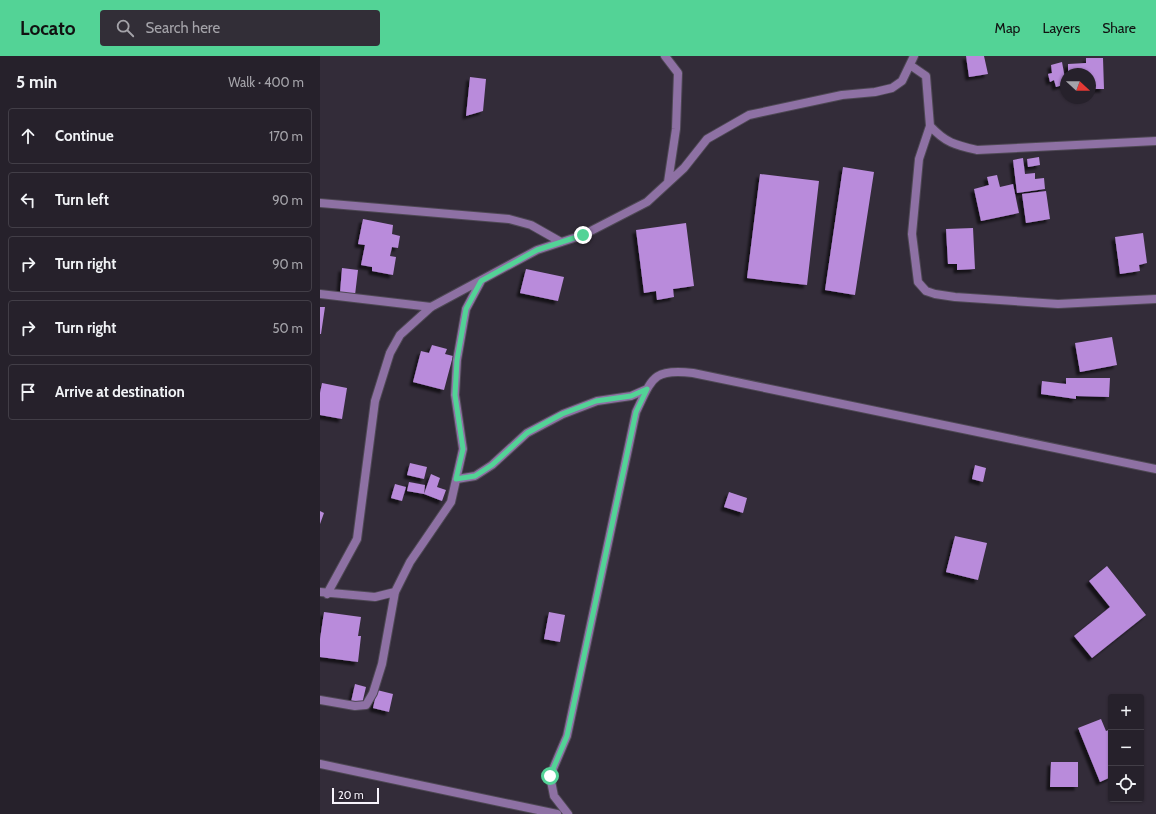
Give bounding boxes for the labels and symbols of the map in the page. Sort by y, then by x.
north arrow [1060,68,1096,104]
route end [574,226,592,244]
route start [541,767,559,785]
scale bar [332,786,379,805]

